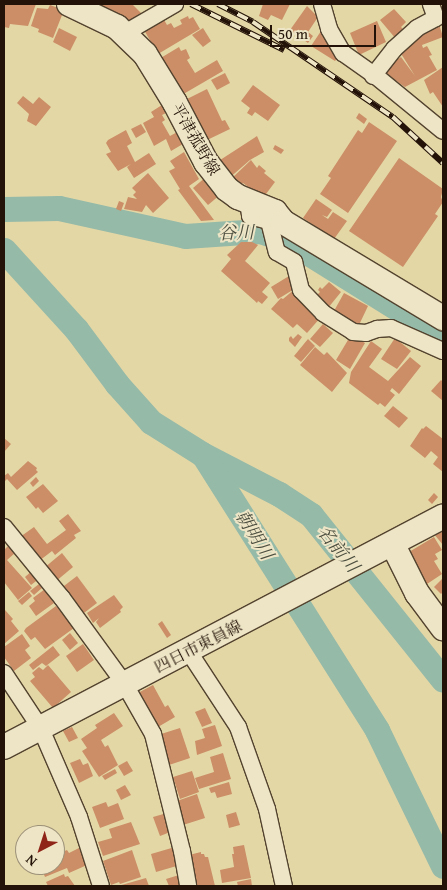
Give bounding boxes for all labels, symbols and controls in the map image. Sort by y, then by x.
scale bar [272,15,378,47]
text: 50 m [278,23,308,44]
street label: 平津菰野線 [168,100,224,178]
water label: 谷川 [218,222,254,244]
water label: 朝明川 [231,506,277,564]
water label: 名前川 [313,521,363,577]
street label: 四日市東員線 [151,616,245,676]
north arrow [15,825,65,875]
text: N [21,850,41,871]

